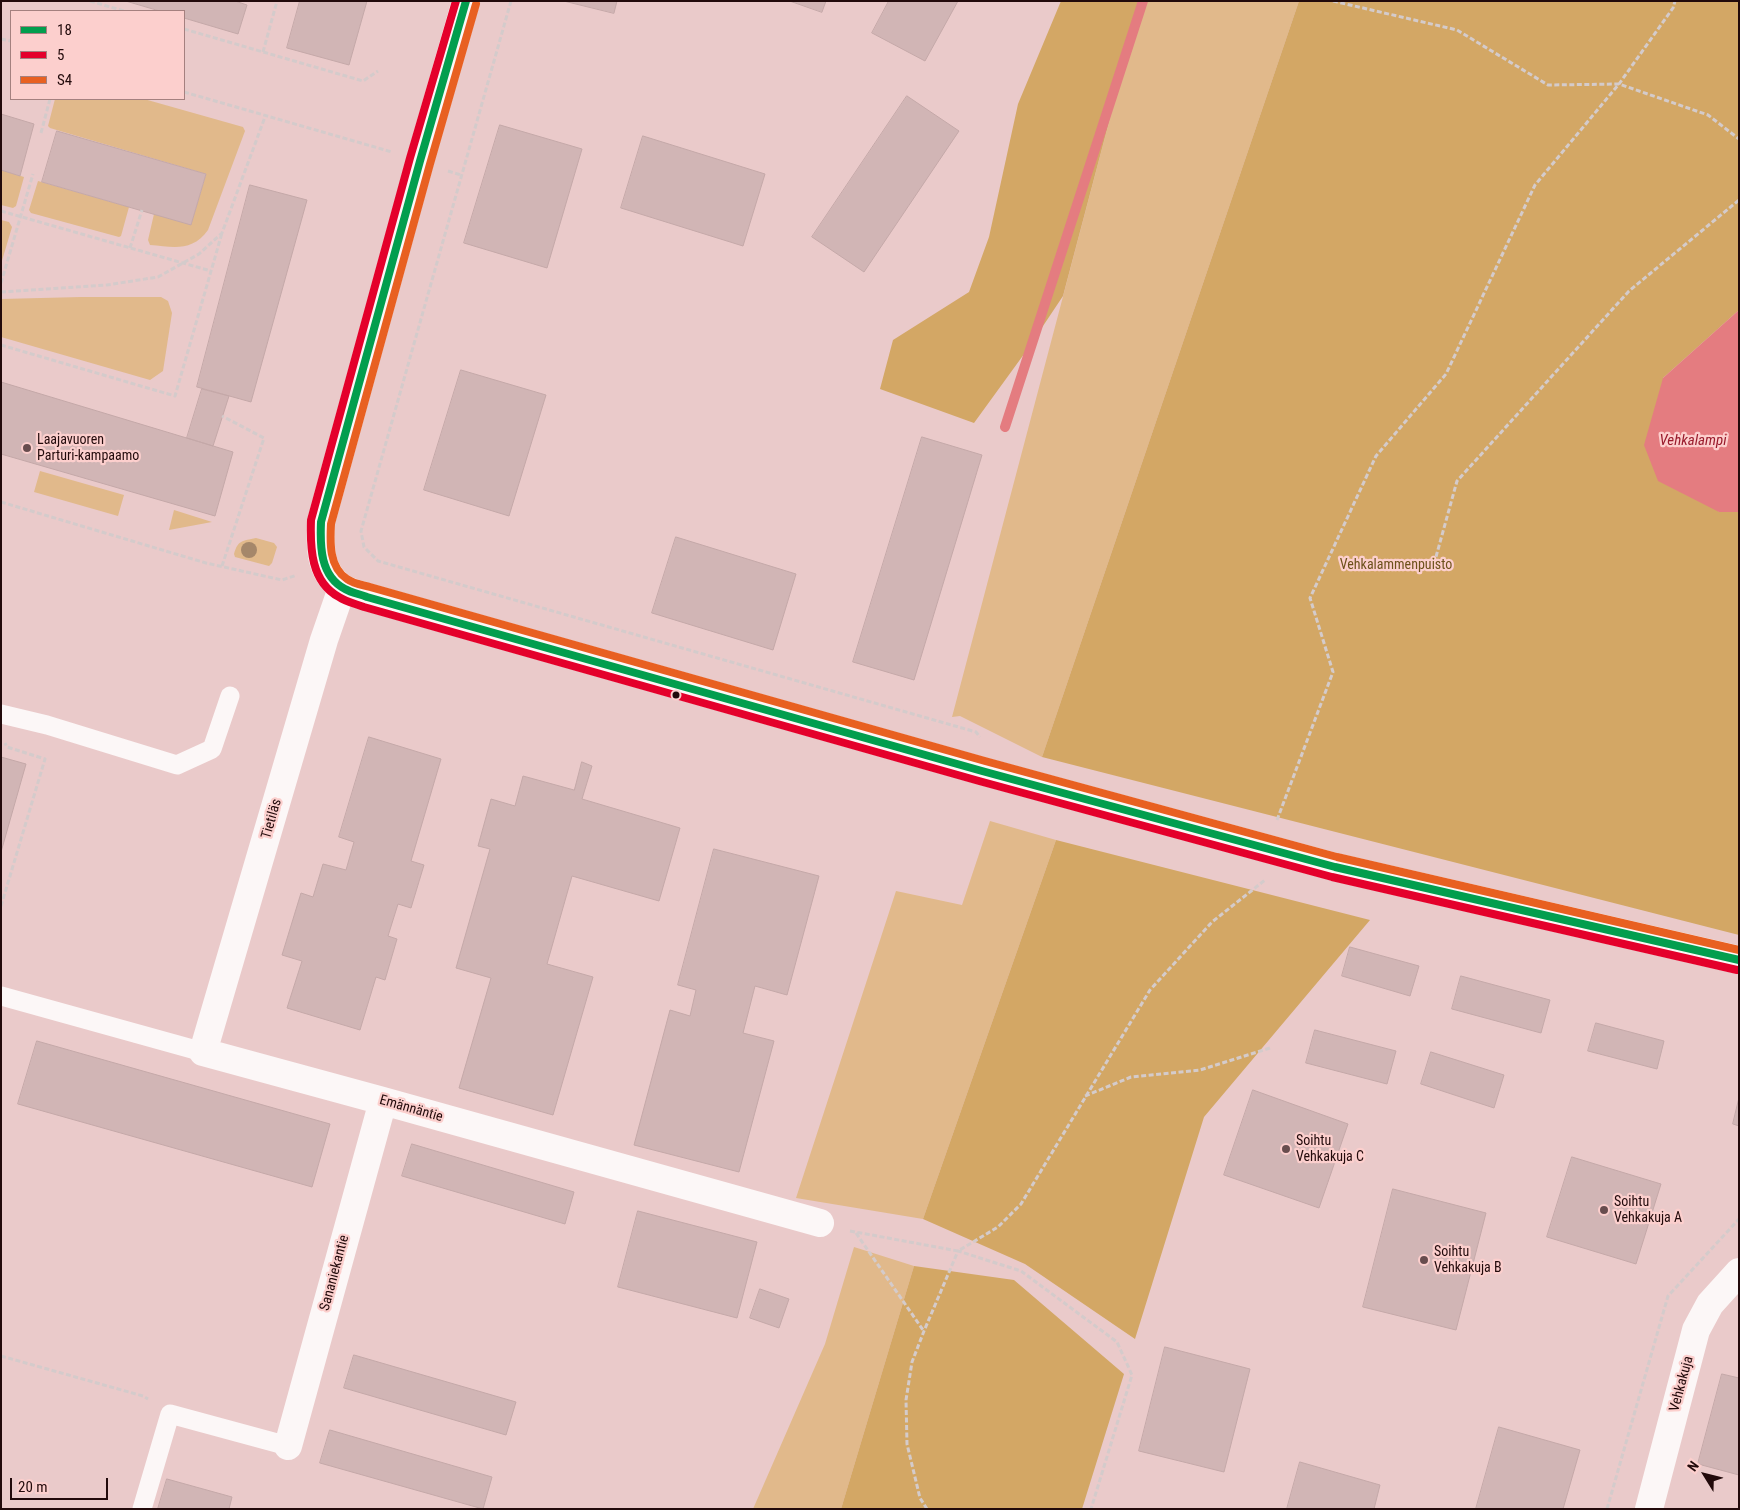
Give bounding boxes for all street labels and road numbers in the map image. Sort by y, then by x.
street label: Tietiläs [258,797,286,841]
street label: Emännäntie [377,1092,445,1126]
street label: Sananiekantie [317,1233,353,1313]
street label: Vehkakuja [1667,1354,1697,1414]

